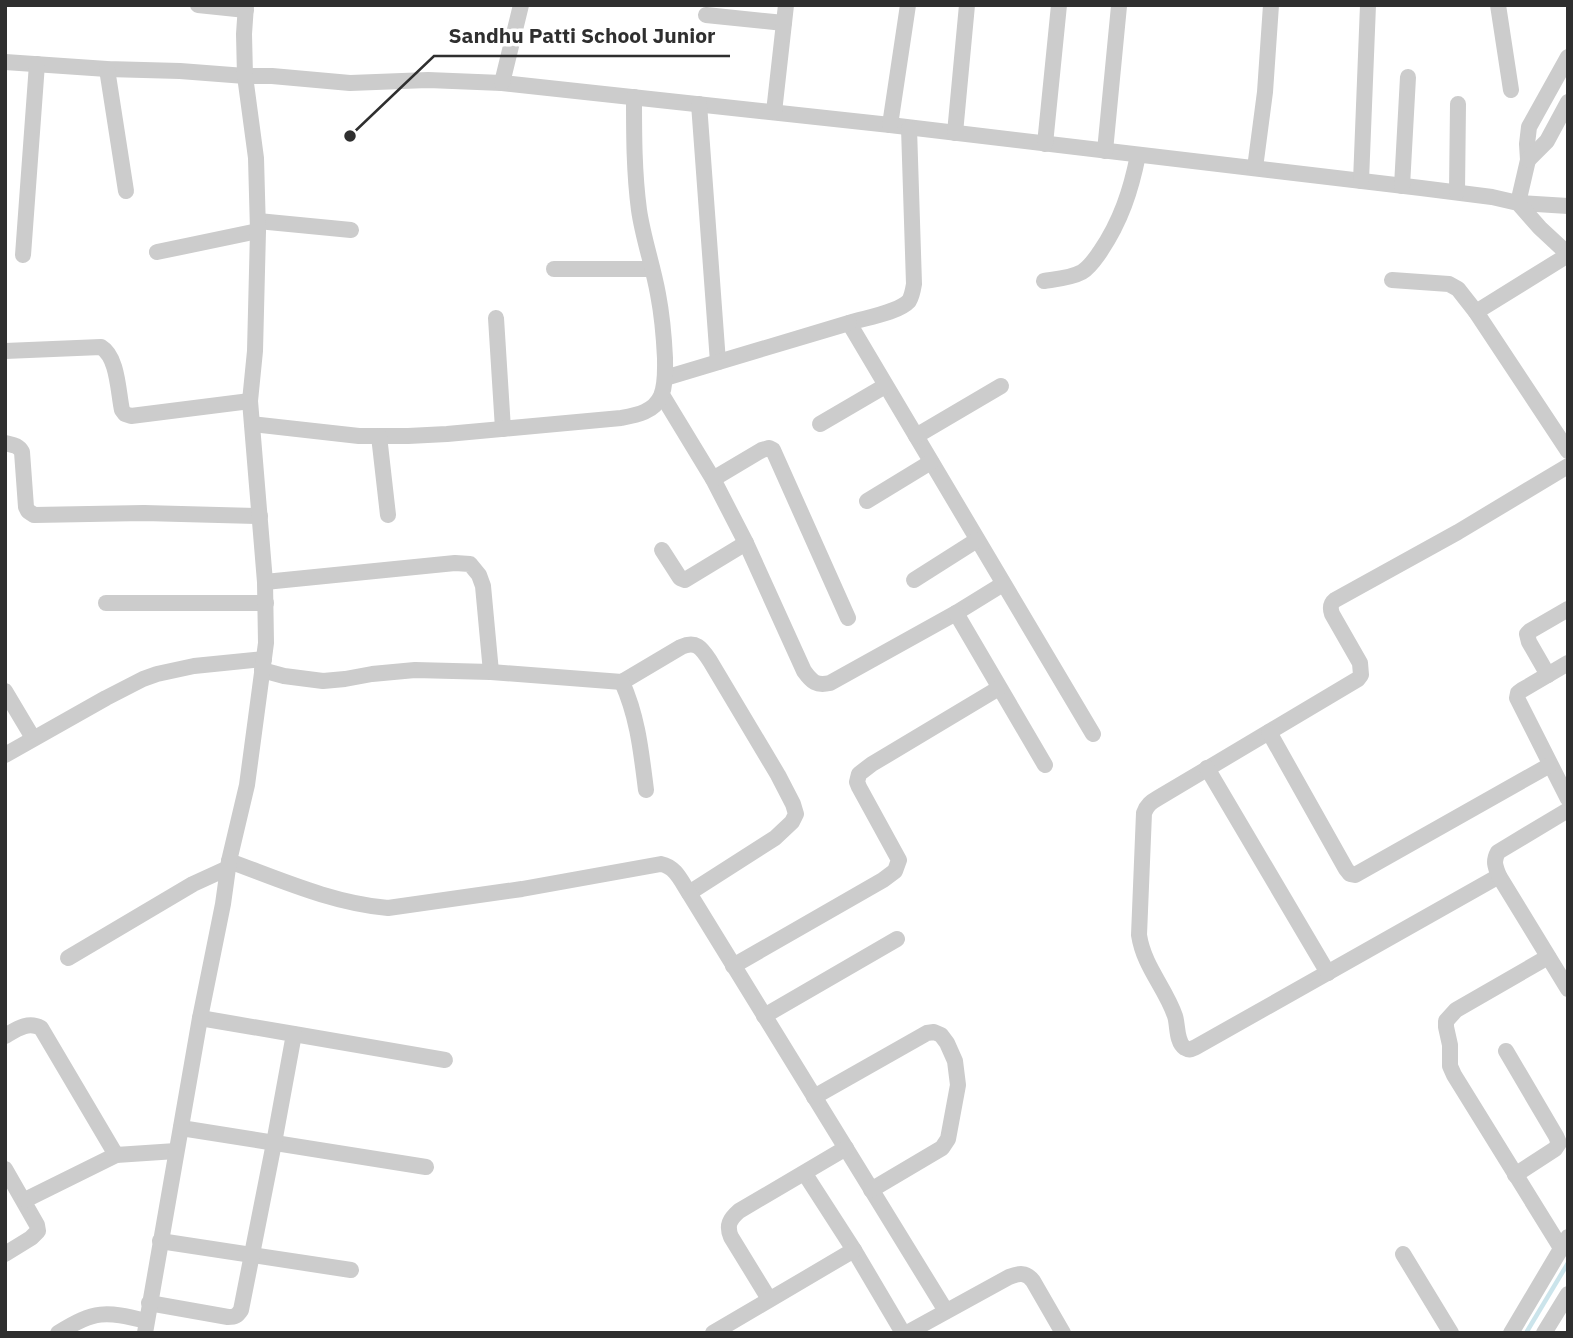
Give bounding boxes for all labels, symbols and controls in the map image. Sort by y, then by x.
callout: Sandhu Patti School Junior [434,14,730,56]
text: Sandhu Patti School Junior [448,21,716,49]

